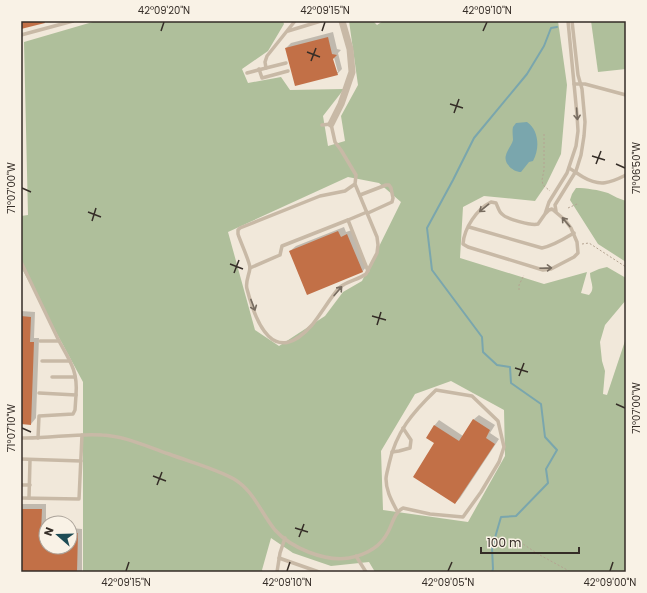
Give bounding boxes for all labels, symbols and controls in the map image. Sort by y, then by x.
text: 42°09'20"N [138,3,190,18]
text: 42°09'15"N [300,3,350,18]
text: 42°09'10"N [462,3,512,18]
one-way arrow [573,107,581,120]
text: 71°06'50"W [629,142,644,194]
text: 71°07'00"W [4,162,19,214]
one-way arrow [478,203,489,212]
one-way arrow [562,216,570,227]
one-way arrow [539,264,552,272]
one-way arrow [333,286,342,296]
one-way arrow [249,298,257,310]
text: 71°07'00"W [629,382,644,434]
text: 71°07'10"W [4,404,19,452]
north arrow [38,515,78,555]
text: N [40,525,58,538]
scale bar [481,529,579,555]
text: 100 m [487,534,521,551]
text: 42°09'15"N [101,575,151,590]
text: 42°09'10"N [262,575,312,590]
text: 42°09'05"N [422,575,474,590]
text: 42°09'00"N [584,575,636,590]

